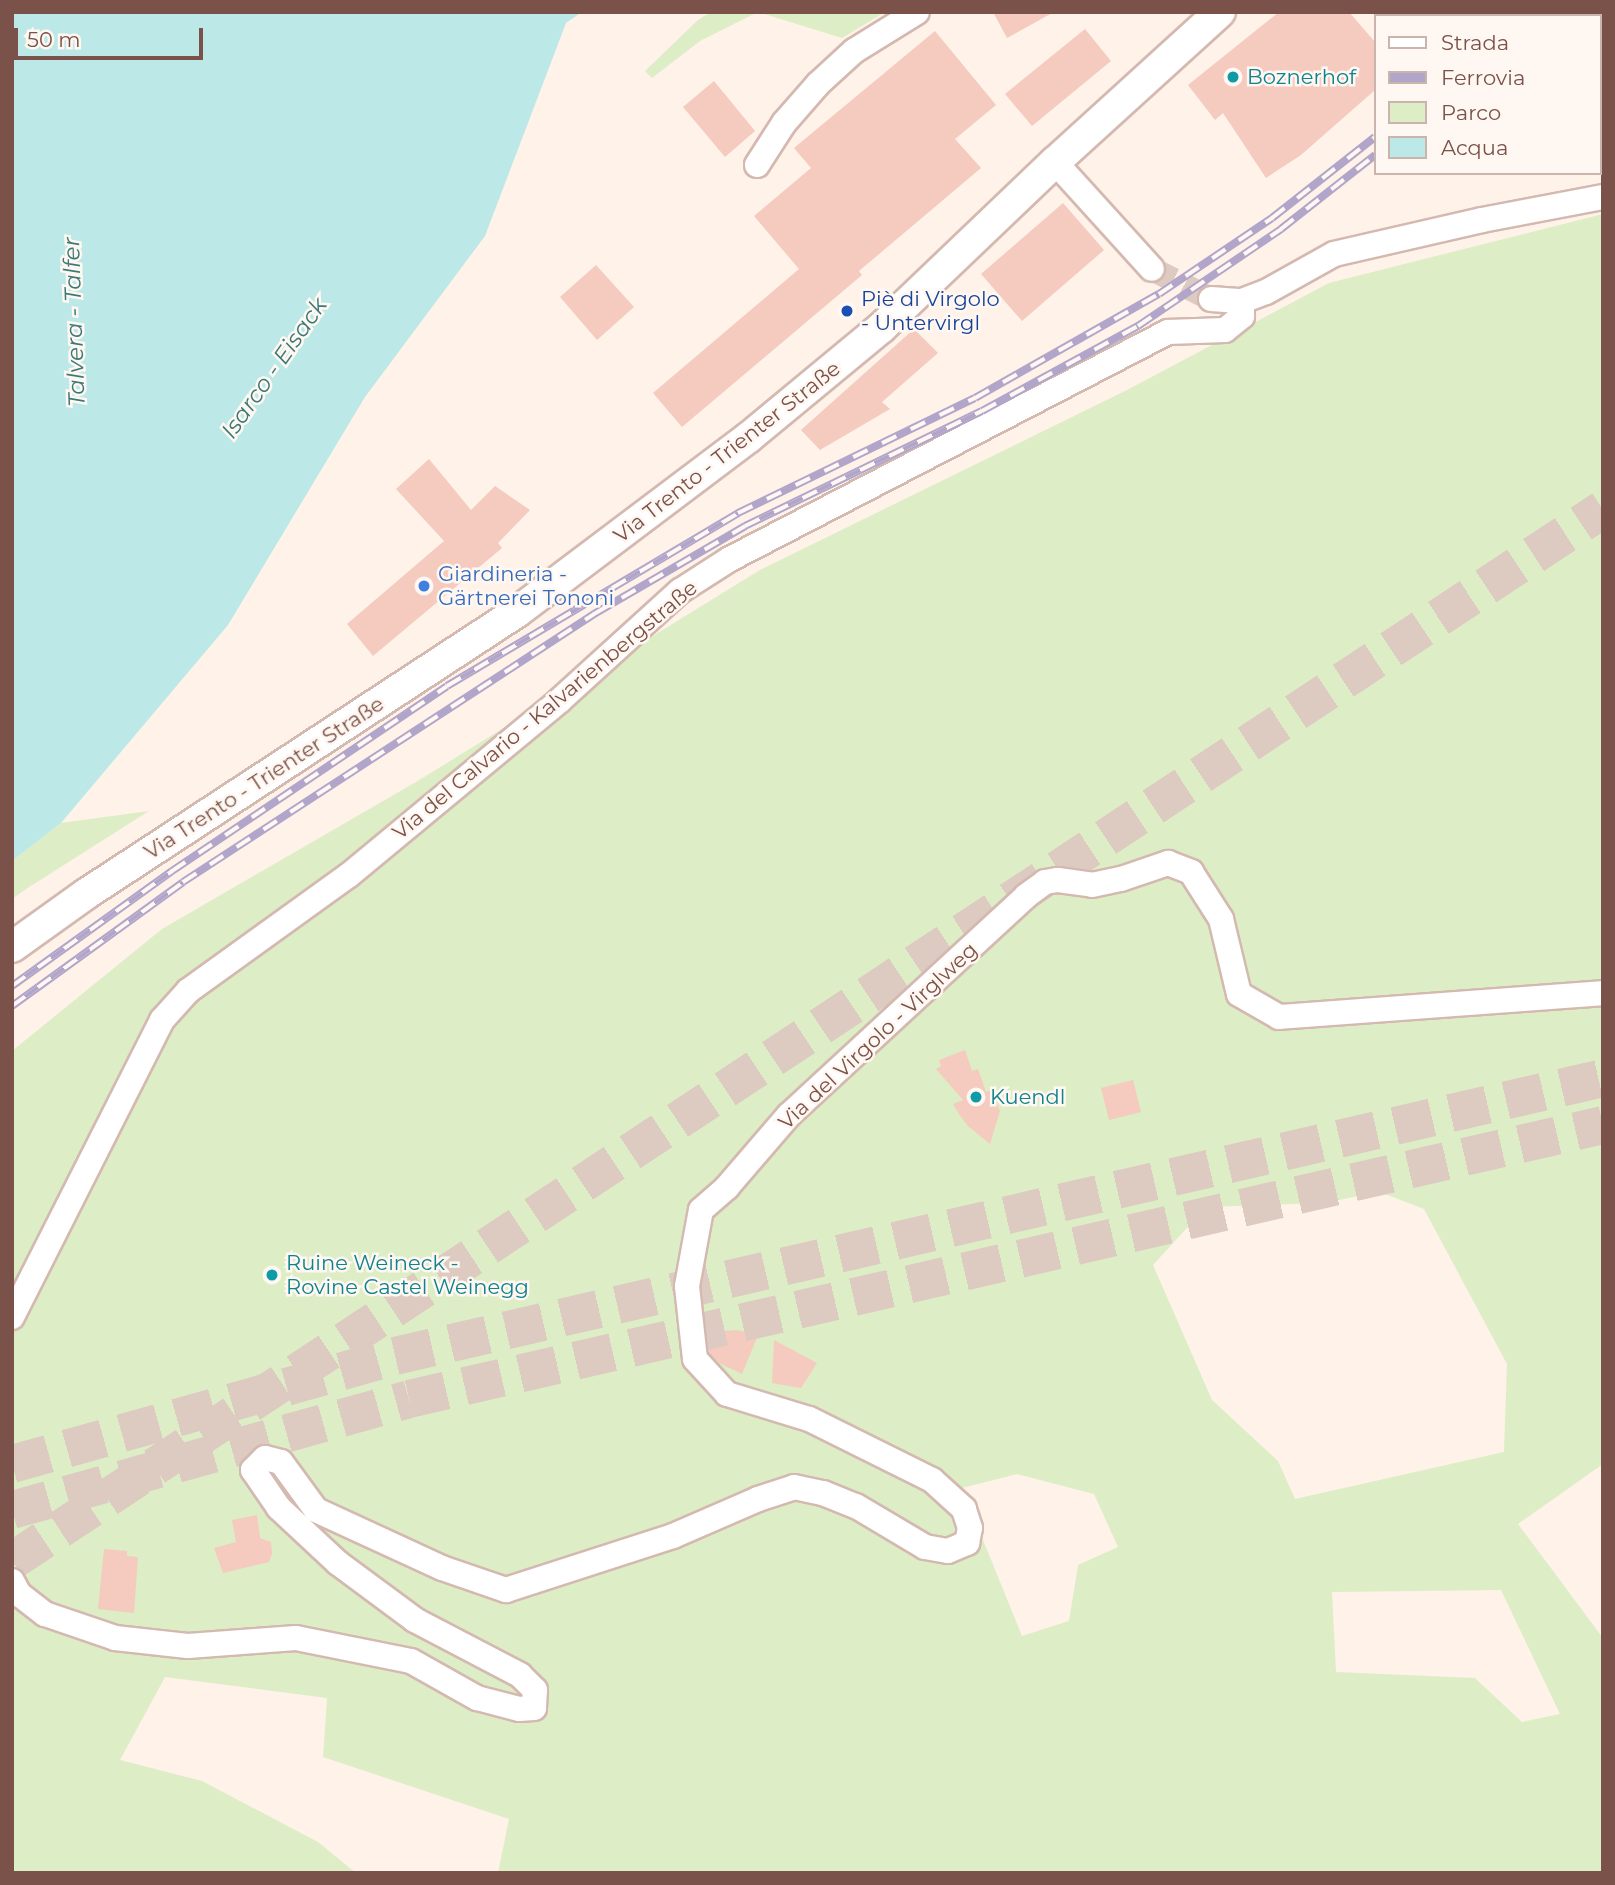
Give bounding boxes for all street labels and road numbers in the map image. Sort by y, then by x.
street label: Via Trento - Trienter Straße [609,356,845,548]
street label: Via del Calvario - Kalvarienbergstraße [388,575,702,845]
street label: Via Trento - Trienter Straße [140,691,388,865]
street label: Via del Virgolo - Virglweg [773,937,983,1135]

